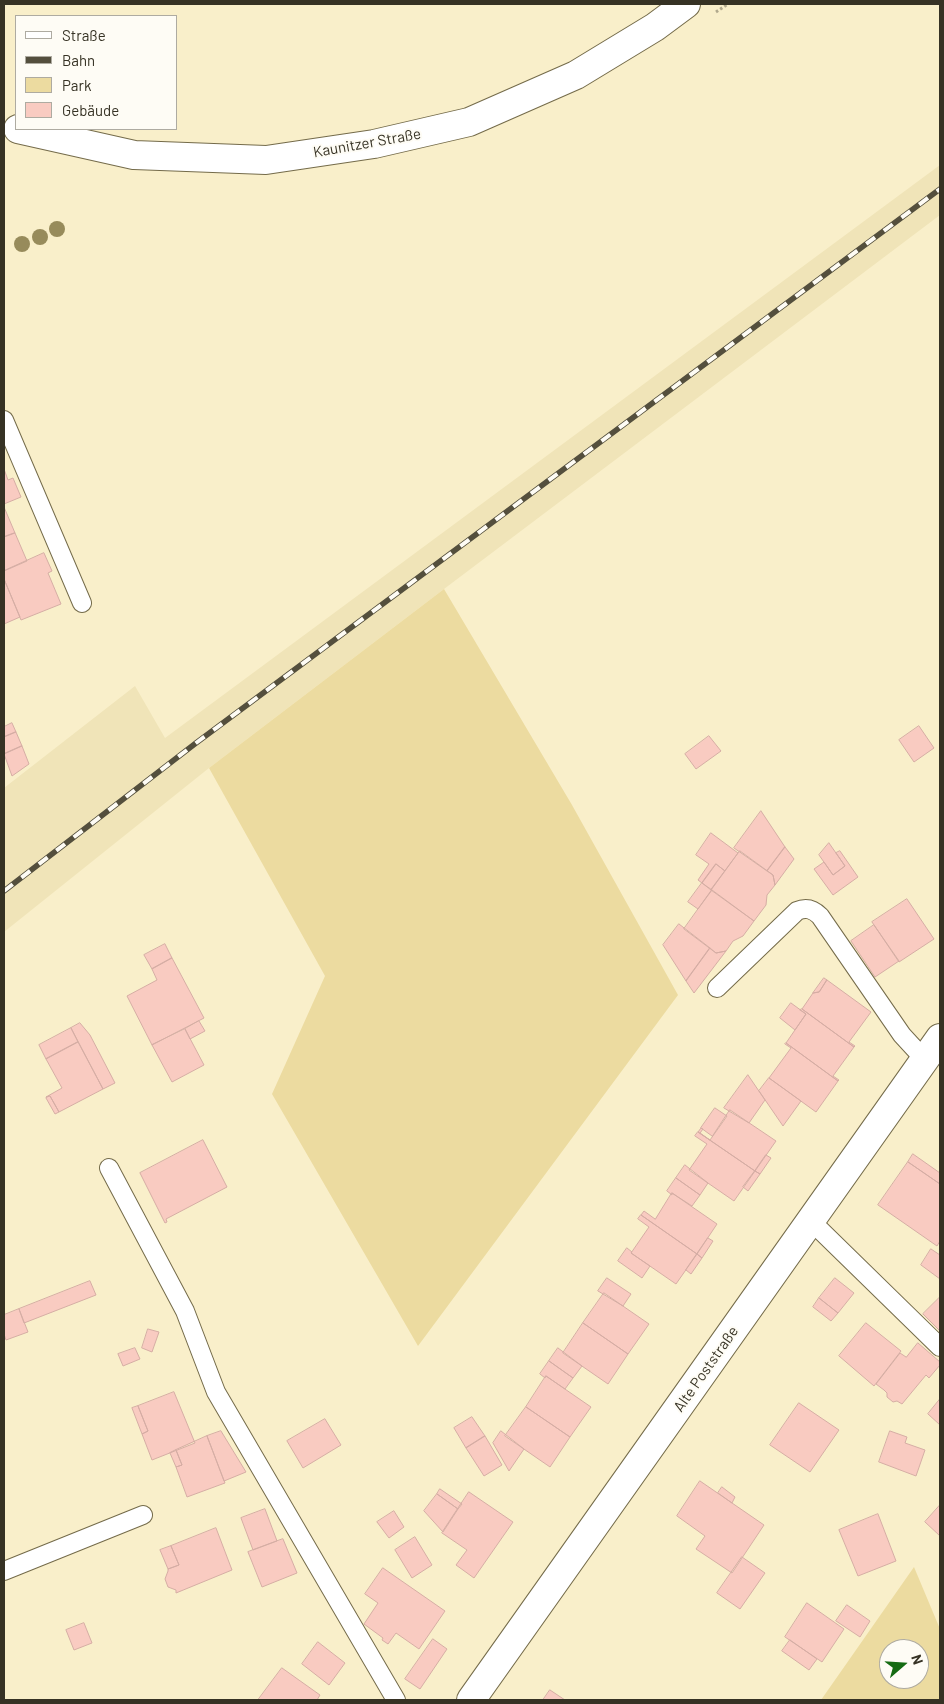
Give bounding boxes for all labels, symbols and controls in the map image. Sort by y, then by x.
legend [15,15,178,130]
text: Straße [62,26,106,44]
text: Bahn [62,51,95,69]
text: Park [62,76,91,94]
text: Gebäude [62,101,119,119]
street label: Kaunitzer Straße [312,125,422,161]
street label: Alte Poststraße [670,1323,742,1415]
north arrow [879,1639,929,1689]
text: N [908,1652,927,1666]

